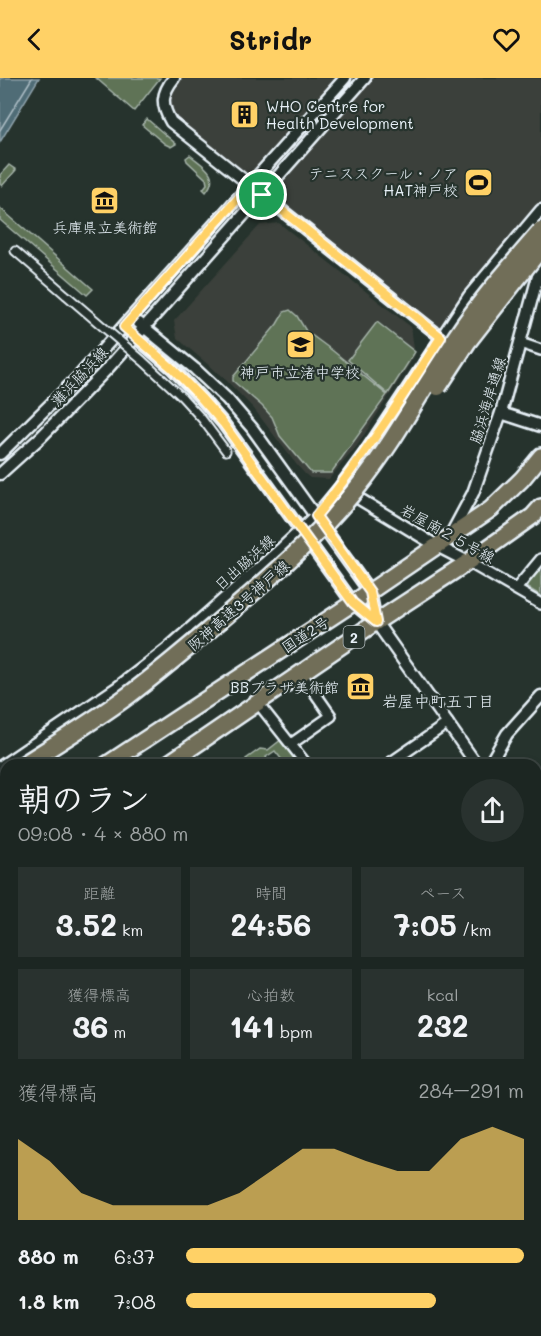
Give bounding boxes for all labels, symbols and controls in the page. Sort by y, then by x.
text: Stridr [229,22,312,57]
icon: back [18,23,51,56]
icon: heart [490,23,523,56]
place label: WHO Centre for Health Development [266,96,414,133]
building icon: WHO Centre for Health Development [229,99,261,131]
place label: テニススクール・ノア HAT神戸校 [309,163,458,200]
sports icon: テニススクール・ノア HAT神戸校 [463,166,495,198]
pin [236,169,287,220]
icon: arrive [245,178,278,211]
museum icon: 兵庫県立美術館 [89,184,121,216]
place label: 兵庫県立美術館 [52,217,158,237]
school or university icon: 神戸市立渚中学校 [284,329,316,361]
street label: 灘浜脇浜線 [46,342,112,410]
street label: 脇浜海岸通線 [464,354,510,446]
place label: 神戸市立渚中学校 [240,362,360,382]
street label: 岩屋南２５号線 [397,499,499,567]
street label: 日出脇浜線 [209,529,279,595]
street label: 阪神高速3号神戸線 [183,555,293,655]
street label: 国道2号 [277,611,333,657]
road number: 2 [344,626,364,648]
museum icon: BBプラザ美術館 [344,671,376,703]
place label: BBプラザ美術館 [230,677,339,697]
district label: 岩屋中町五丁目 [382,690,494,711]
text: 朝のラン [18,776,150,819]
button: share [461,779,524,842]
text: 09:08 · 4 × 880 m [18,820,189,846]
text: 距離 [83,882,115,903]
text: 時間 [255,882,287,903]
text: ペース [419,882,466,903]
text: 3.52 [55,904,117,944]
text: 24:56 [231,904,311,944]
text: 7:05 [394,904,457,944]
text: km [117,919,143,940]
text: /km [457,919,492,940]
text: 獲得標高 [67,984,131,1005]
text: 心拍数 [247,984,295,1005]
text: kcal [427,984,459,1005]
text: 232 [417,1005,468,1045]
text: 36 [72,1006,108,1046]
text: 141 [229,1006,275,1046]
text: m [108,1021,126,1042]
text: bpm [275,1021,313,1042]
text: 284–291 m [418,1077,524,1103]
text: 獲得標高 [18,1079,98,1105]
text: 880 m [18,1243,79,1269]
text: 6:37 [114,1243,155,1269]
text: 1.8 km [18,1288,79,1314]
text: 7:08 [114,1288,156,1314]

